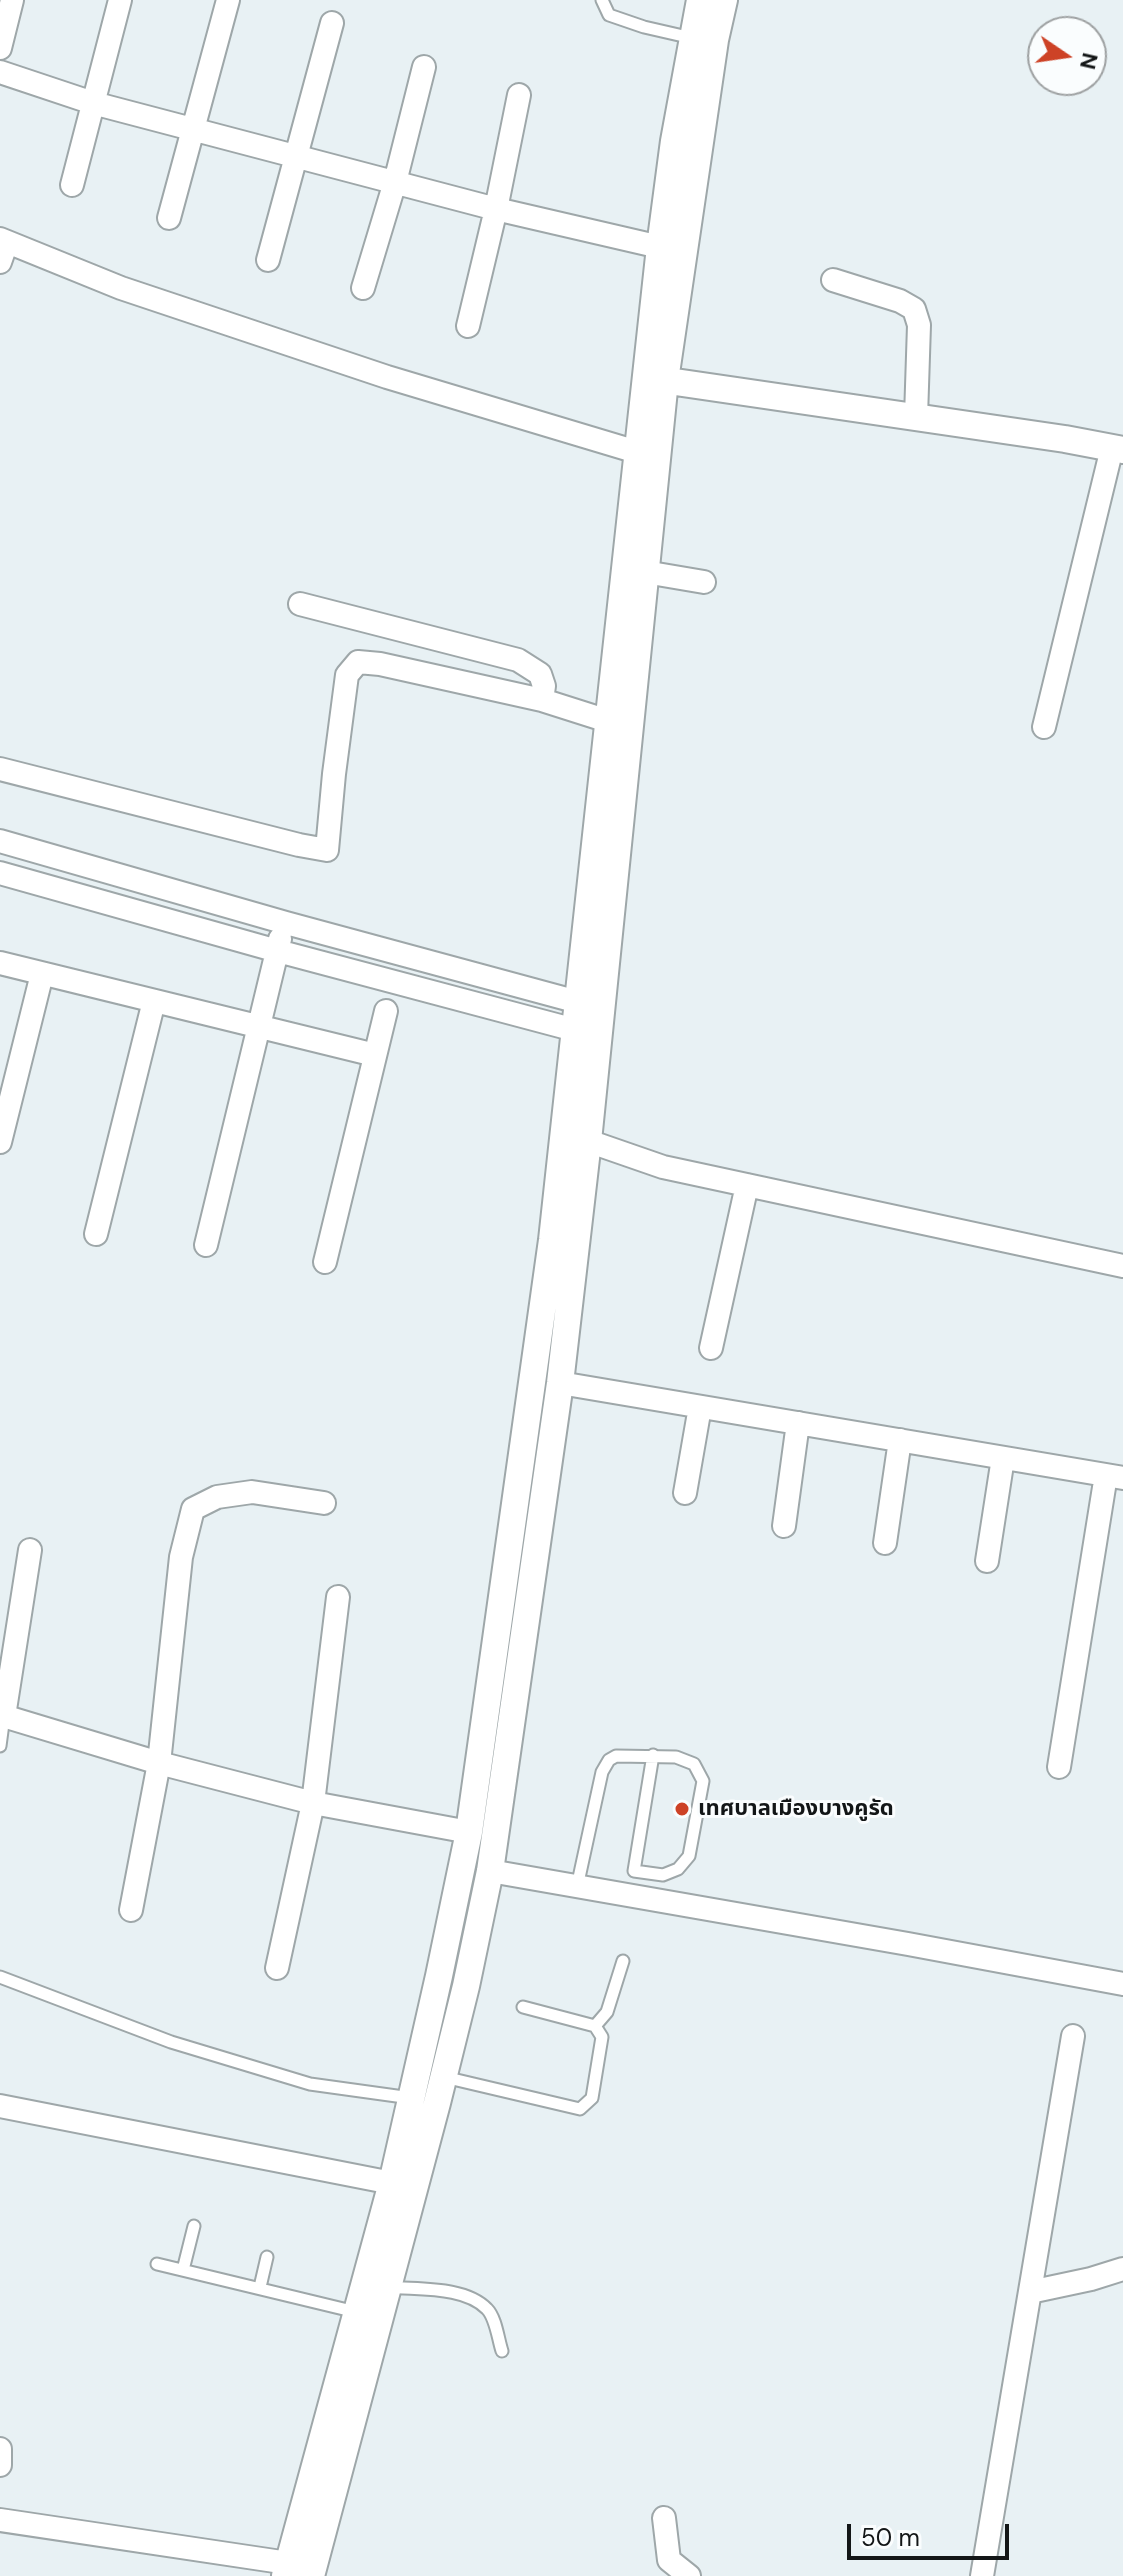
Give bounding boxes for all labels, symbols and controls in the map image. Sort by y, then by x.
north arrow [1027,16,1107,96]
text: N [1073,50,1105,72]
place label: เทศบาลเมืองบางคูรัด [698,1796,894,1822]
marker: เทศบาลเมืองบางคูรัด [673,1800,691,1818]
scale bar [851,2508,1013,2558]
text: 50 m [861,2522,920,2553]

